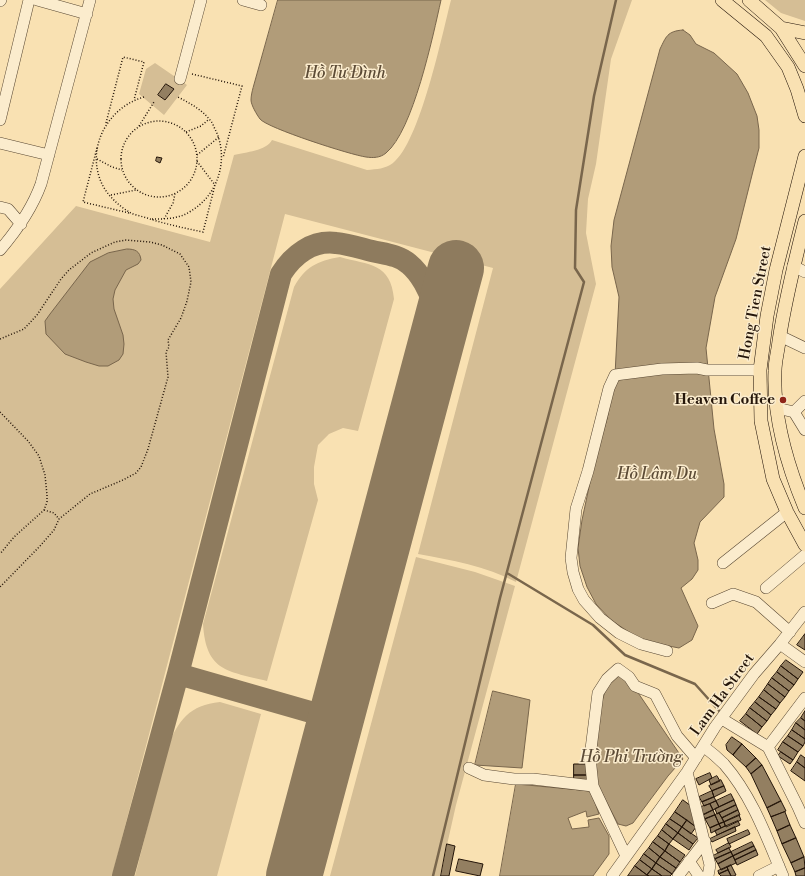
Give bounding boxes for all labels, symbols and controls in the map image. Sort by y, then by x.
water label: Hồ Tư Đình [304,64,386,84]
street label: Hong Tien Street [736,244,776,362]
place label: Heaven Coffee [674,391,775,409]
marker: Heaven Coffee [778,395,788,405]
water label: Hồ Lâm Du [617,465,697,485]
street label: Lam Ha Street [687,650,759,740]
water label: Hồ Phi Trường [580,748,682,768]

